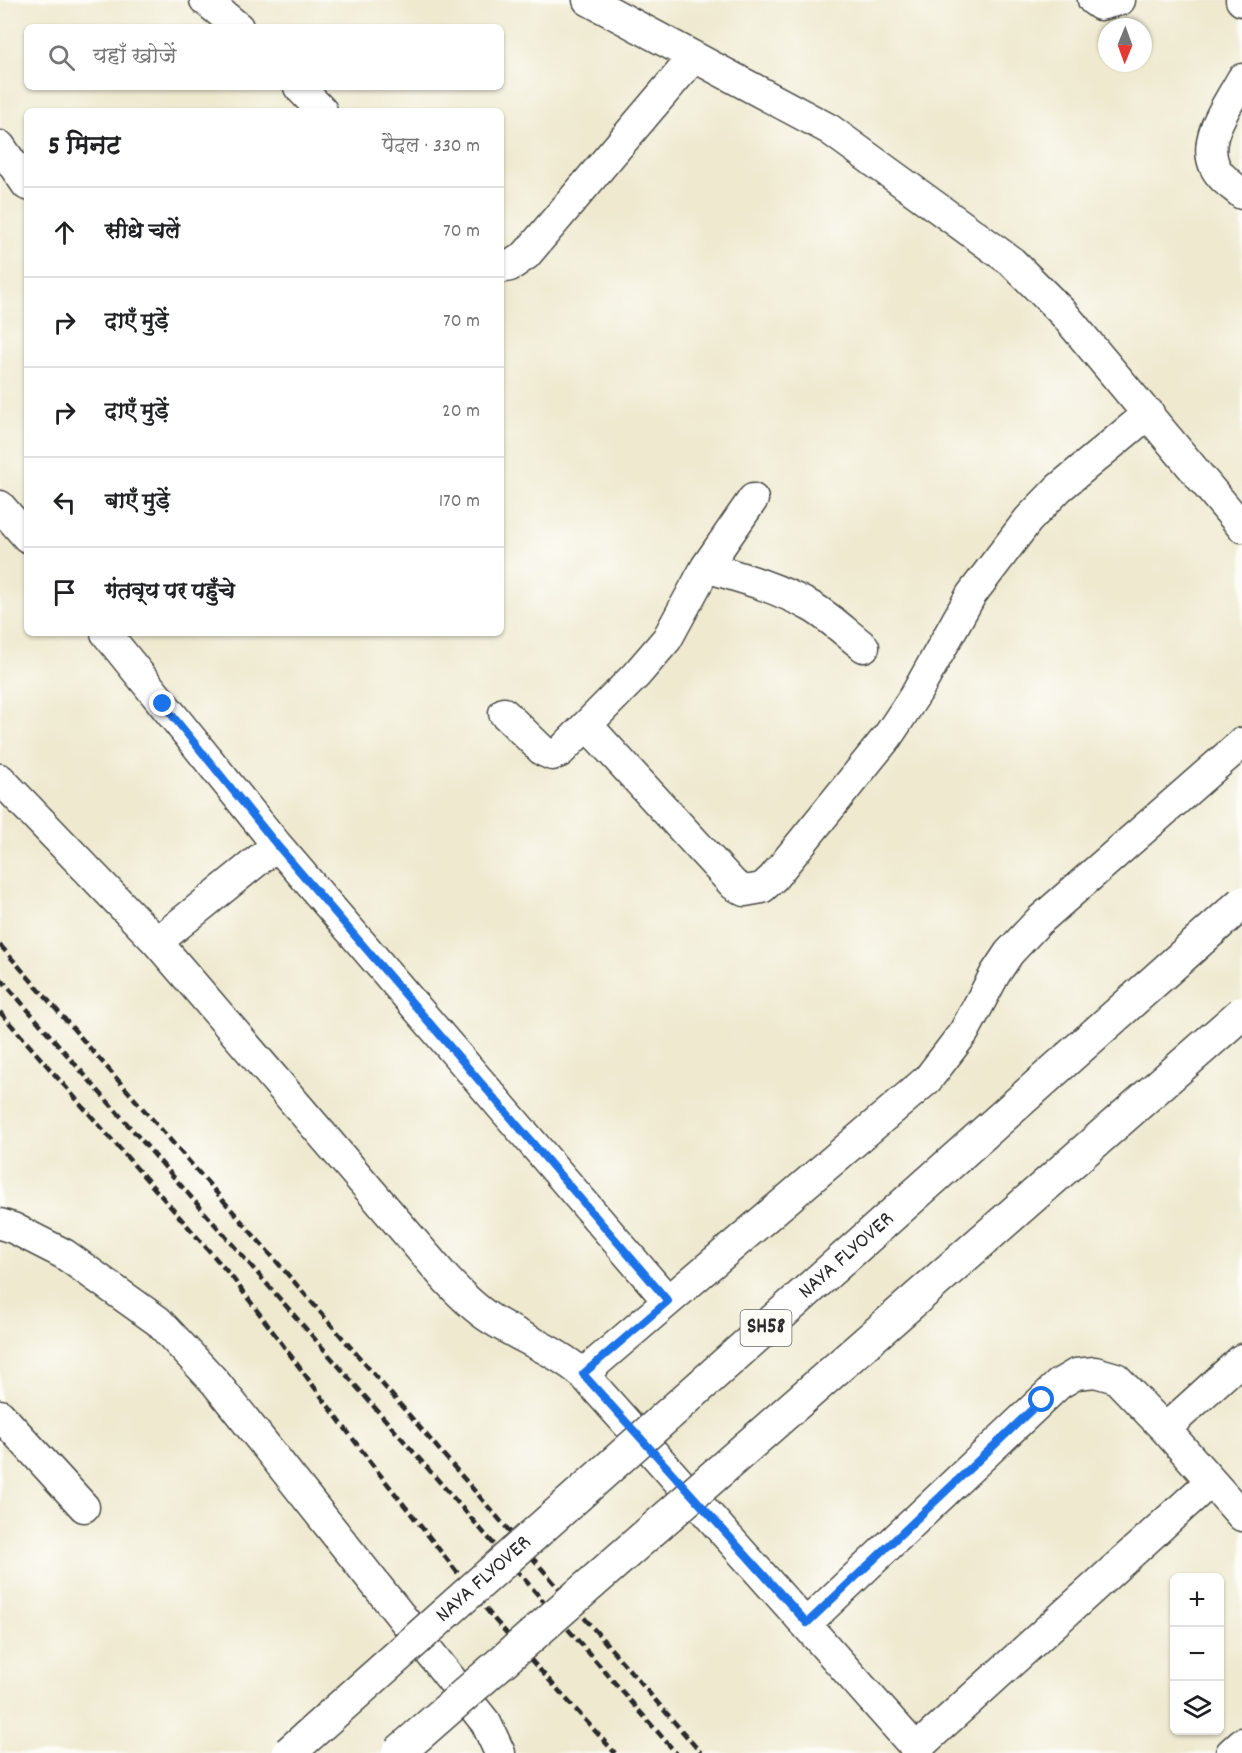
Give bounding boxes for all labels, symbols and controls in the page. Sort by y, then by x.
north arrow [1098,18,1152,72]
search box [24,24,504,90]
icon: search [45,41,78,74]
text: यहाँ खोजें [93,42,176,73]
text: 5 मिनट [48,129,121,166]
text: पैदल · 330 m [382,133,480,161]
icon: ahead [48,216,81,249]
text: सीधे चलें [105,217,180,248]
text: 70 m [443,218,480,246]
icon: right [48,306,81,339]
text: दाएँ मुड़ें [105,307,169,338]
text: 70 m [443,308,480,336]
icon: right [48,396,81,429]
text: दाएँ मुड़ें [105,397,169,428]
text: 20 m [442,398,480,426]
icon: left [48,486,81,519]
text: बाएँ मुड़ें [105,487,170,518]
text: 170 m [439,488,480,516]
icon: arrive [48,576,81,609]
text: गंतव्य पर पहुँचे [105,577,235,608]
route end [149,690,175,716]
street label: NAYA FLYOVER [792,1205,901,1307]
road number: SH58 [740,1310,792,1346]
route start [1028,1386,1054,1412]
street label: NAYA FLYOVER [429,1528,538,1630]
map controls [1170,1573,1224,1735]
button: + [1170,1573,1224,1627]
button: − [1170,1627,1224,1681]
button: layers [1170,1681,1224,1735]

